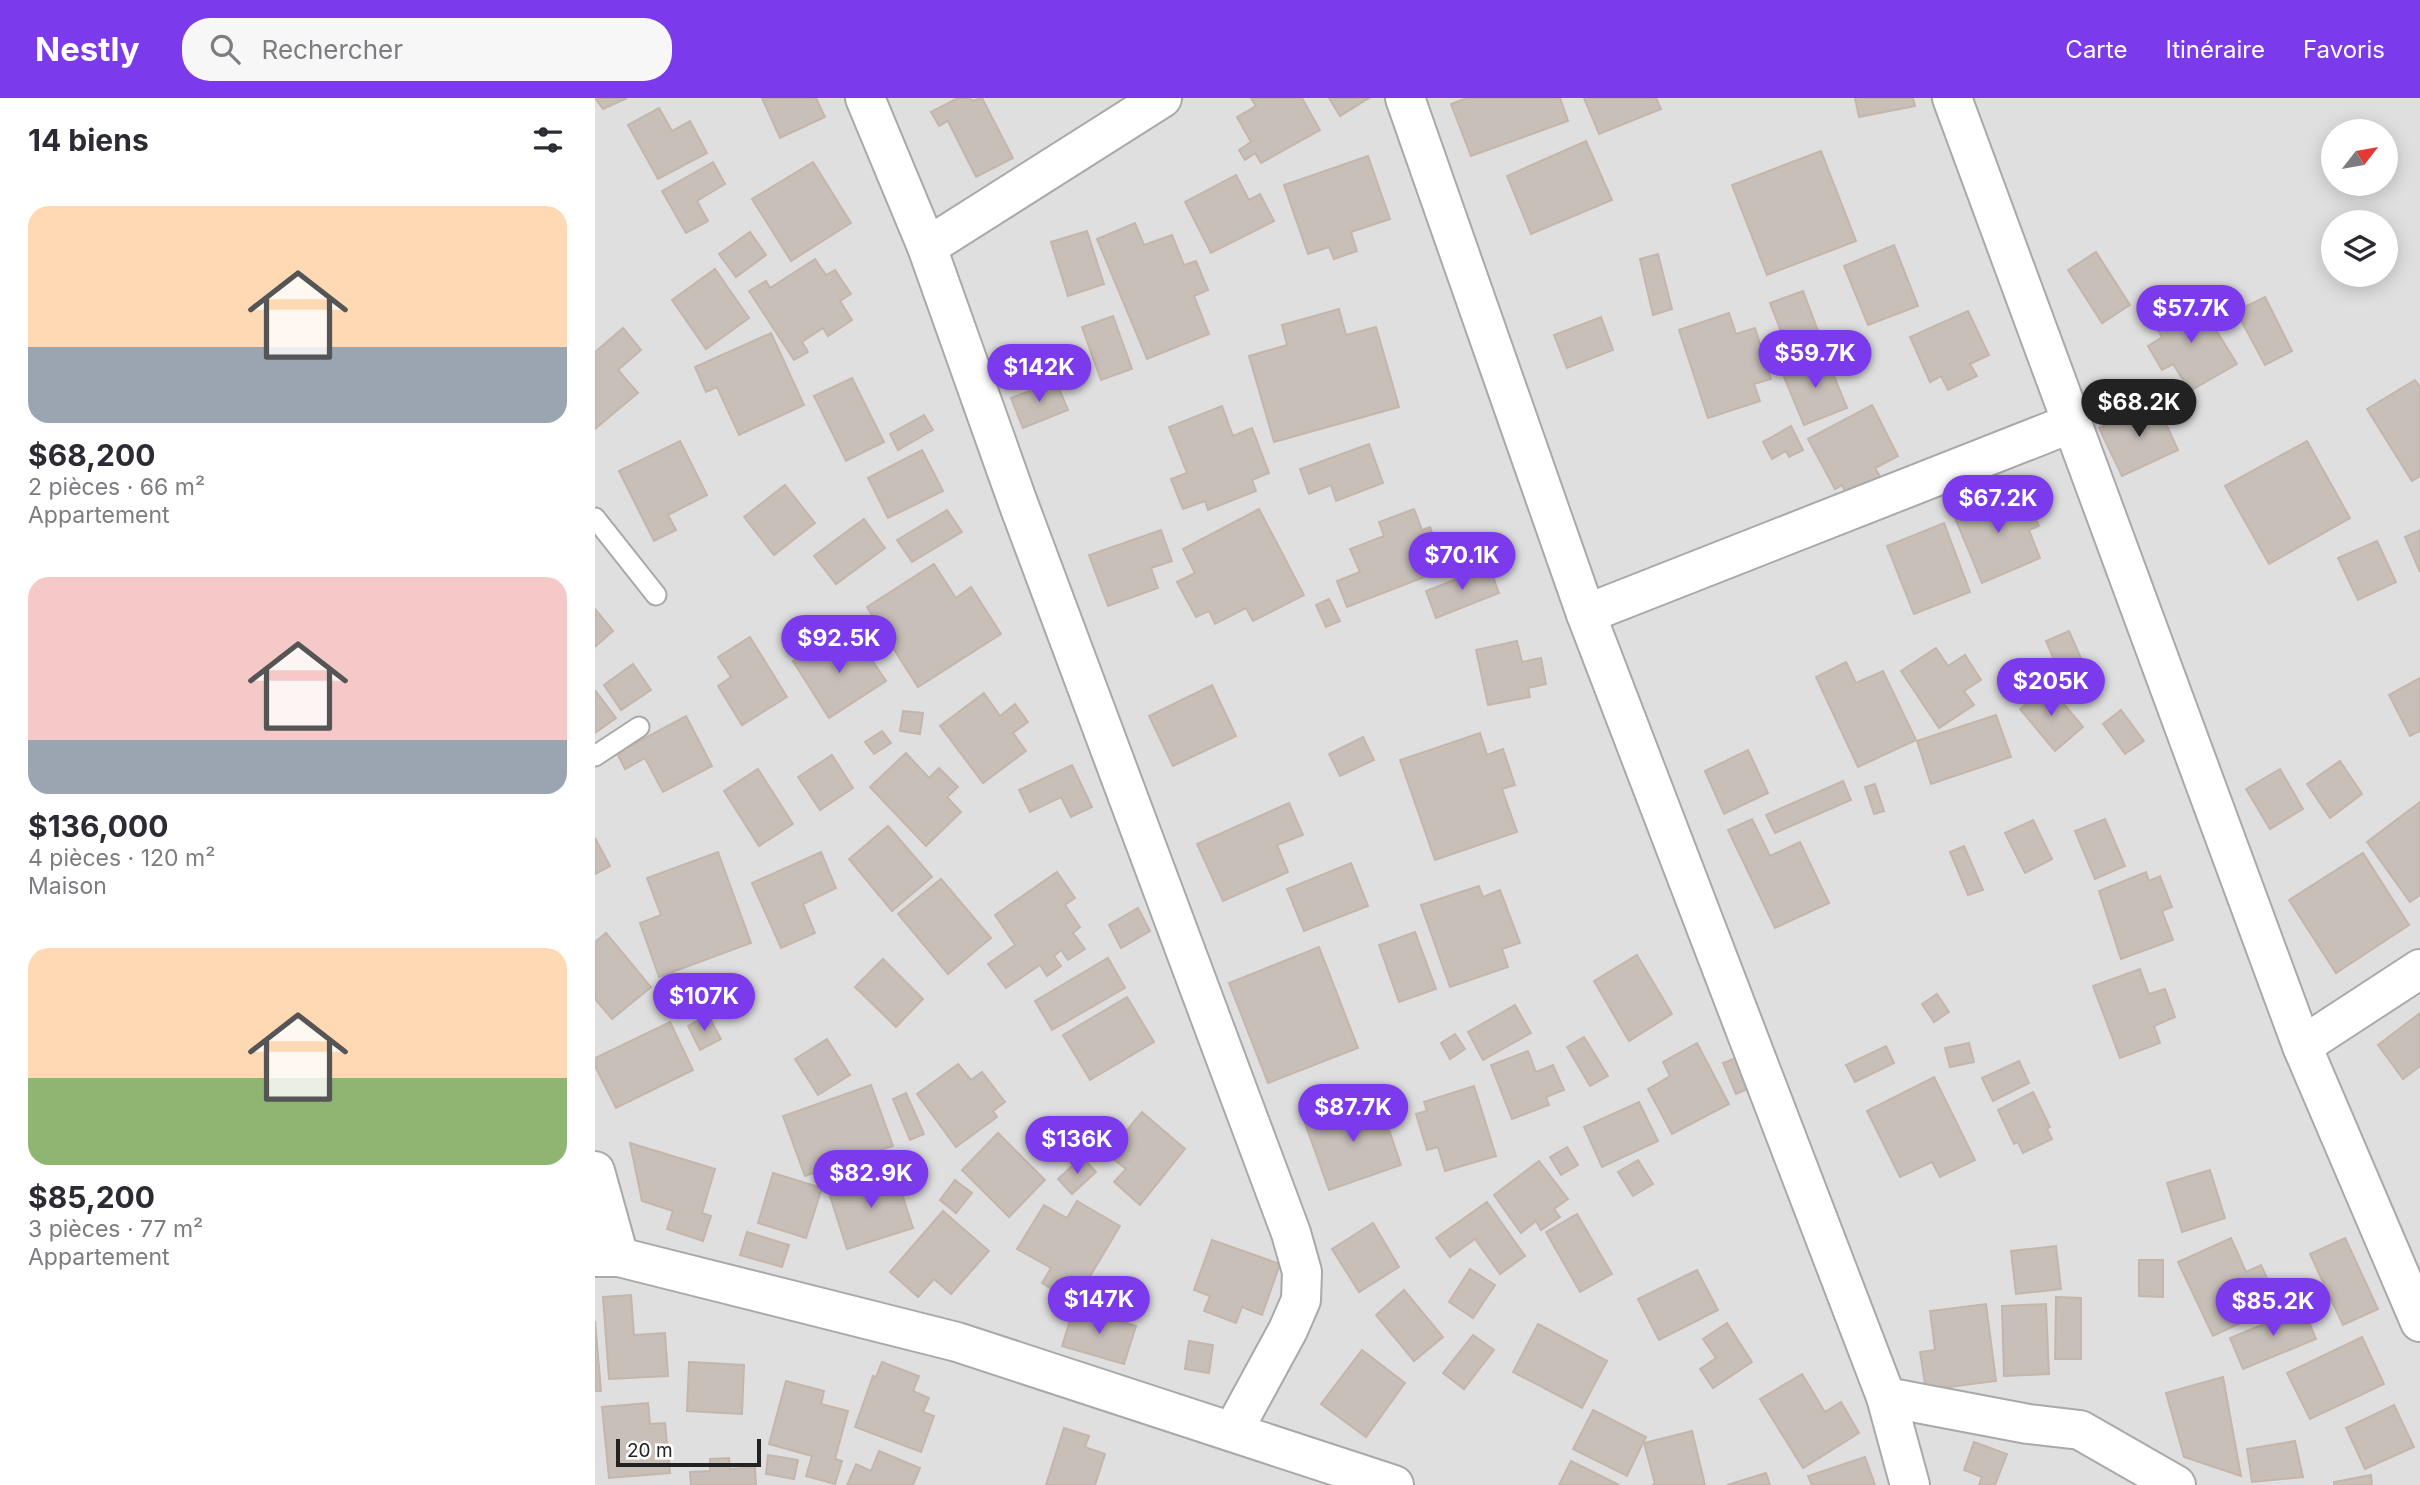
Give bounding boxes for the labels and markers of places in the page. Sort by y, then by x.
pin: $57.7K [2134,286,2248,345]
pin: $59.7K [1758,330,1872,390]
pin: $142K [990,344,1088,404]
pin: $68.2K [2082,380,2196,439]
pin: $67.2K [1941,476,2055,535]
pin: $70.1K [1405,532,1519,592]
pin: $92.5K [782,616,896,675]
pin: $205K [2002,658,2100,718]
pin: $107K [655,974,753,1033]
pin: $87.7K [1296,1084,1410,1144]
pin: $136K [1028,1116,1126,1176]
pin: $82.9K [814,1150,928,1210]
pin: $147K [1050,1276,1148,1336]
pin: $85.2K [2216,1278,2330,1338]

